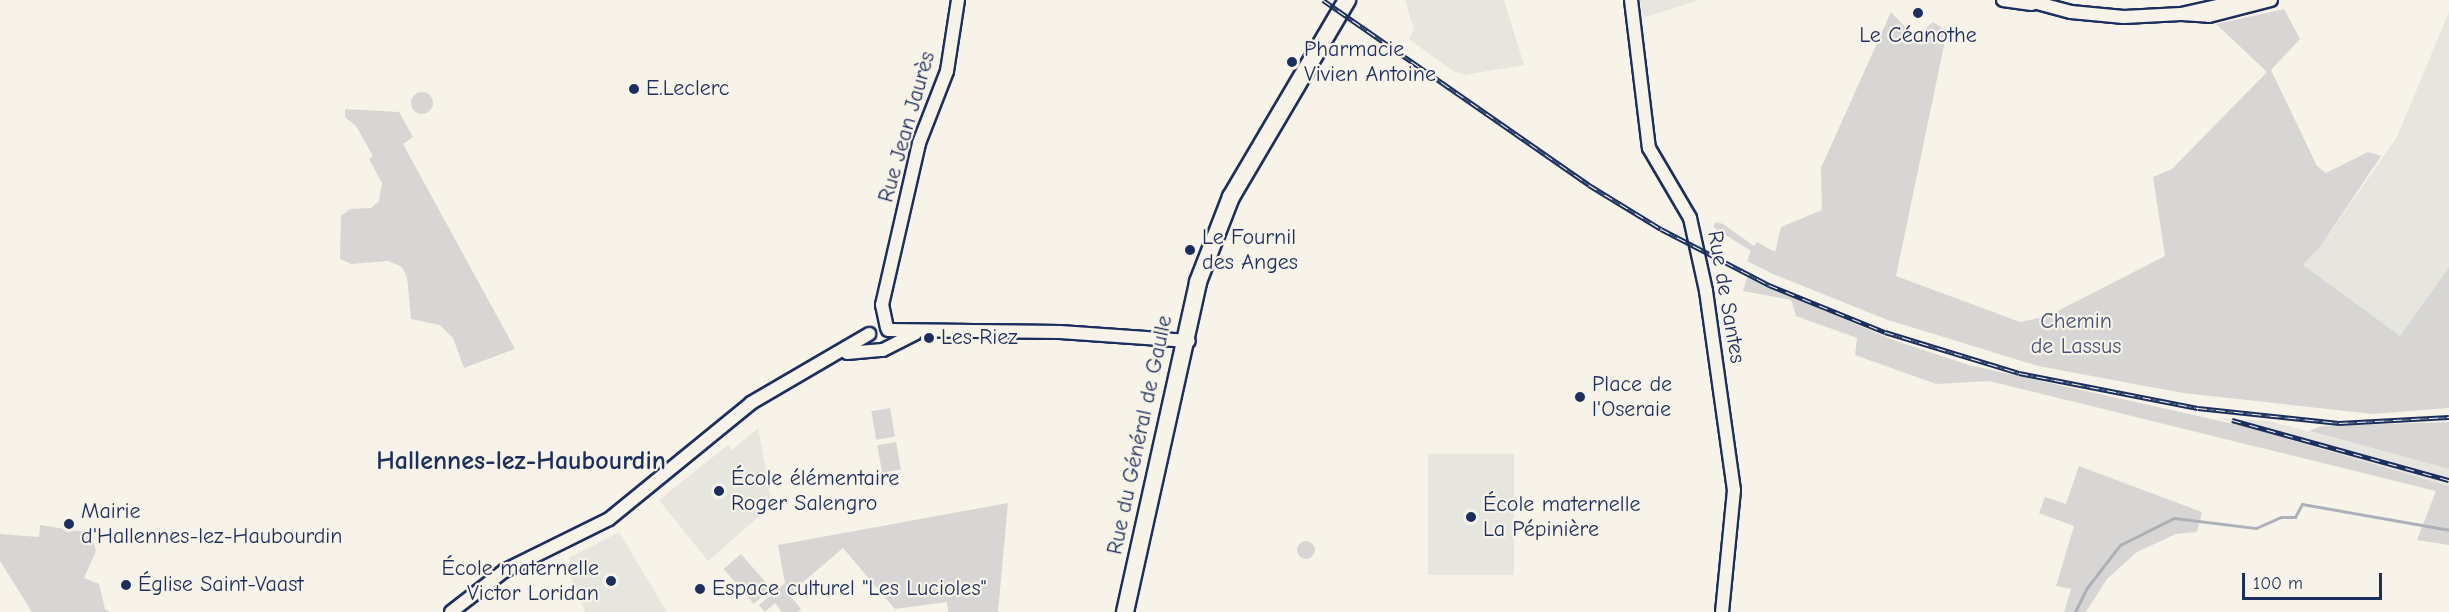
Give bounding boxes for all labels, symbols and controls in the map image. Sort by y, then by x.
marker: Le Céanothe [1911,6,1925,20]
place label: Le Céanothe [1859,23,1977,49]
place label: Pharmacie Vivien Antoine [1304,36,1436,88]
street label: Rue Jean Jaurès [873,49,941,205]
marker: Pharmacie Vivien Antoine [1285,55,1299,69]
place label: E.Leclerc [646,76,729,102]
marker: E.Leclerc [627,82,641,96]
place label: Le Fournil des Anges [1202,224,1298,276]
street label: Rue de Santes [1701,229,1751,365]
marker: Le Fournil des Anges [1183,243,1197,257]
park label: Chemin de Lassus [2031,308,2121,360]
street label: Rue du Général de Gaulle [1102,313,1178,557]
place label: Les Riez [941,325,1018,351]
marker: Les Riez [922,331,936,345]
place label: Place de l'Oseraie [1592,371,1672,422]
marker: Place de l'Oseraie [1573,390,1587,404]
district label: Hallennes-lez-Haubourdin [376,446,666,478]
place label: École élémentaire Roger Salengro [731,465,899,516]
marker: École élémentaire Roger Salengro [712,484,726,498]
place label: École maternelle La Pépinière [1483,491,1640,542]
place label: Mairie d'Hallennes-lez-Haubourdin [81,498,343,550]
marker: École maternelle La Pépinière [1464,510,1478,524]
marker: Mairie d'Hallennes-lez-Haubourdin [62,517,76,531]
place label: École maternelle Victor Loridan [442,555,599,606]
scale bar [2245,561,2384,599]
place label: Église Saint-Vaast [138,572,304,598]
text: 100 m [2253,573,2303,594]
marker: École maternelle Victor Loridan [604,574,618,588]
place label: Espace culturel "Les Lucioles" [712,576,987,602]
marker: Église Saint-Vaast [119,578,133,592]
marker: Espace culturel "Les Lucioles" [693,582,707,596]

